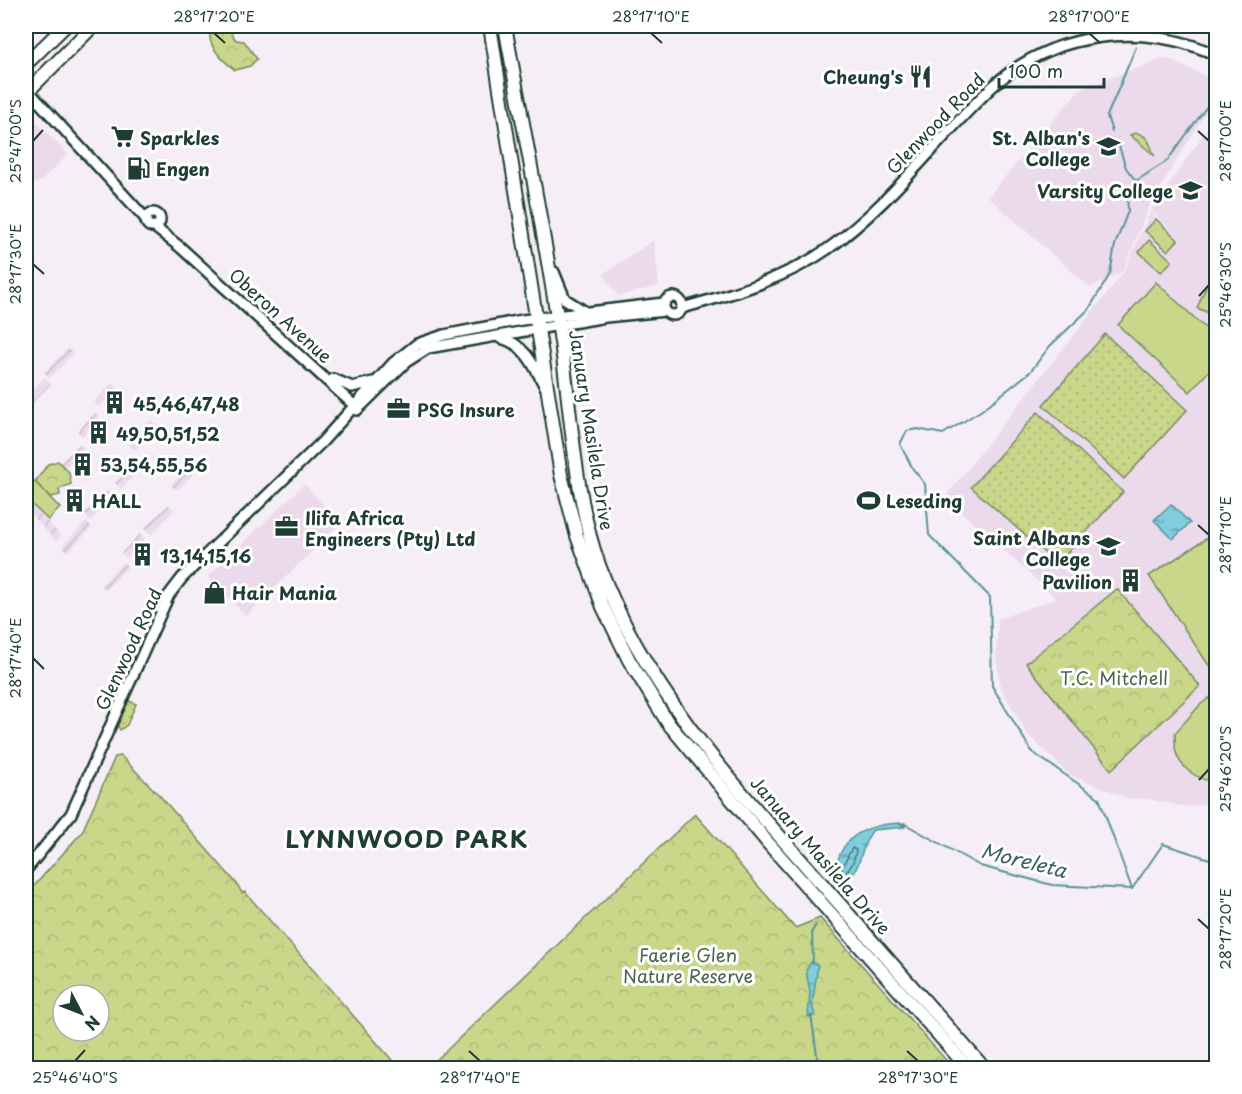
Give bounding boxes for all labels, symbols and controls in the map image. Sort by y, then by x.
text: 28°17'20"E [173,4,255,27]
text: 28°17'10"E [612,4,690,27]
text: 28°17'00"E [1048,4,1130,27]
scale bar [999,51,1104,89]
text: 100 m [1008,57,1063,84]
place label: Cheung's [823,63,903,90]
restaurant icon: Cheung's [908,63,934,89]
street label: Glenwood Road [879,66,991,180]
text: 25°47'00"S [3,99,26,183]
text: 28°17'00"E [1213,100,1236,182]
supermarket icon: Sparkles [109,124,135,150]
place label: Sparkles [140,124,220,151]
place label: St. Alban's College [992,124,1090,172]
school or university icon: St. Alban's College [1095,134,1121,160]
fuel station icon: Engen [125,155,151,181]
place label: Engen [156,155,210,182]
place label: Varsity College [1037,177,1173,204]
school or university icon: Varsity College [1178,177,1204,203]
text: 28°17'30"E [3,223,26,305]
text: 25°46'30"S [1213,242,1236,328]
street label: Oberon Avenue [224,261,339,369]
street label: January Masilela Drive [563,328,621,532]
building icon: 45,46,47,48 [102,390,128,416]
place label: 45,46,47,48 [133,390,240,417]
office icon: PSG Insure [386,396,412,422]
place label: PSG Insure [417,396,515,423]
building icon: 49,50,51,52 [85,420,111,446]
place label: 49,50,51,52 [116,420,220,447]
building icon: 53,54,55,56 [69,451,95,477]
place label: 53,54,55,56 [100,451,208,478]
building icon: HALL [61,487,87,513]
place label: HALL [92,487,142,514]
sports icon: Leseding [855,487,881,513]
place label: Leseding [886,487,962,514]
text: 28°17'10"E [1213,496,1236,574]
place label: Ilifa Africa Engineers (Pty) Ltd [305,504,476,552]
office icon: Ilifa Africa Engineers (Pty) Ltd [274,514,300,540]
place label: Saint Albans College [973,524,1090,572]
school or university icon: Saint Albans College [1095,534,1121,560]
building icon: 13,14,15,16 [129,542,155,568]
place label: 13,14,15,16 [160,542,251,569]
place label: Pavilion [1042,568,1112,595]
building icon: Pavilion [1117,568,1143,594]
shop icon: Hair Mania [201,579,227,605]
place label: Hair Mania [232,579,338,606]
street label: Glenwood Road [88,583,168,715]
text: 28°17'40"E [3,618,26,698]
park label: T.C. Mitchell [1060,664,1168,691]
text: 25°46'20"S [1213,726,1236,812]
street label: January Masilela Drive [744,770,898,940]
district label: LYNNWOOD PARK [285,820,529,856]
water label: Moreleta [978,835,1070,885]
text: 28°17'20"E [1213,888,1236,970]
park label: Faerie Glen Nature Reserve [623,941,753,989]
north arrow [51,983,111,1043]
text: N [80,1011,106,1036]
text: 25°46'40"S [32,1065,118,1088]
text: 28°17'40"E [440,1065,520,1088]
text: 28°17'30"E [877,1065,959,1088]

